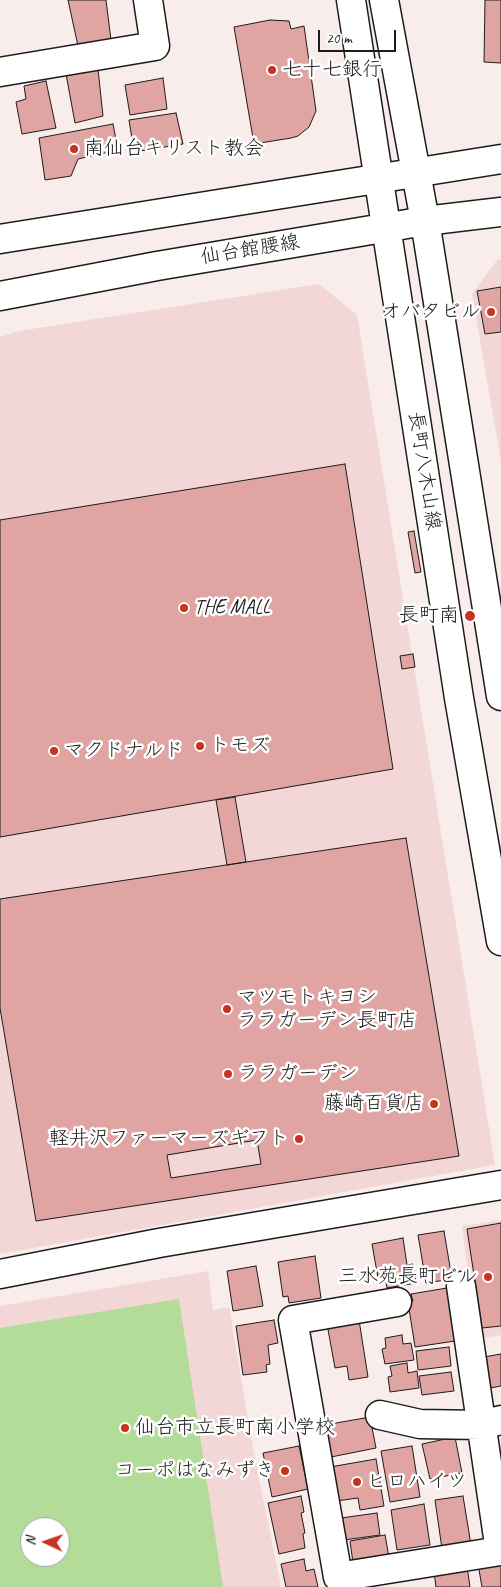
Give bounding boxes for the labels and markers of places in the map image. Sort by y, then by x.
place label: 七十七銀行 [282,58,382,82]
marker: 七十七銀行 [266,64,278,76]
place label: 南仙台キリスト教会 [84,137,264,161]
marker: 南仙台キリスト教会 [68,143,80,155]
place label: オバタビル [381,300,481,324]
marker: オバタビル [485,306,497,318]
place label: THE MALL [194,596,270,620]
marker: THE MALL [178,602,190,614]
place label: 長町南 [399,604,459,628]
marker: 長町南 [463,609,477,623]
place label: トモズ [210,734,270,758]
place label: マクドナルド [64,739,184,763]
marker: トモズ [194,740,206,752]
marker: マクドナルド [48,745,60,757]
place label: マツモトキヨシ ララガーデン長町店 [237,986,417,1033]
marker: マツモトキヨシ ララガーデン長町店 [221,1003,233,1015]
place label: ララガーデン [238,1062,358,1086]
marker: ララガーデン [222,1068,234,1080]
place label: 藤崎百貨店 [324,1092,424,1116]
marker: 藤崎百貨店 [428,1098,440,1110]
place label: 軽井沢ファーマーズギフト [49,1127,289,1151]
marker: 軽井沢ファーマーズギフト [293,1133,305,1145]
place label: 三水苑長町ビル [338,1265,478,1289]
marker: 三水苑長町ビル [482,1271,494,1283]
place label: 仙台市立長町南小学校 [135,1416,335,1440]
marker: 仙台市立長町南小学校 [119,1422,131,1434]
place label: コーポはなみずき [115,1459,275,1483]
marker: コーポはなみずき [279,1465,291,1477]
place label: ヒロハイツ [367,1470,467,1494]
marker: ヒロハイツ [351,1476,363,1488]

